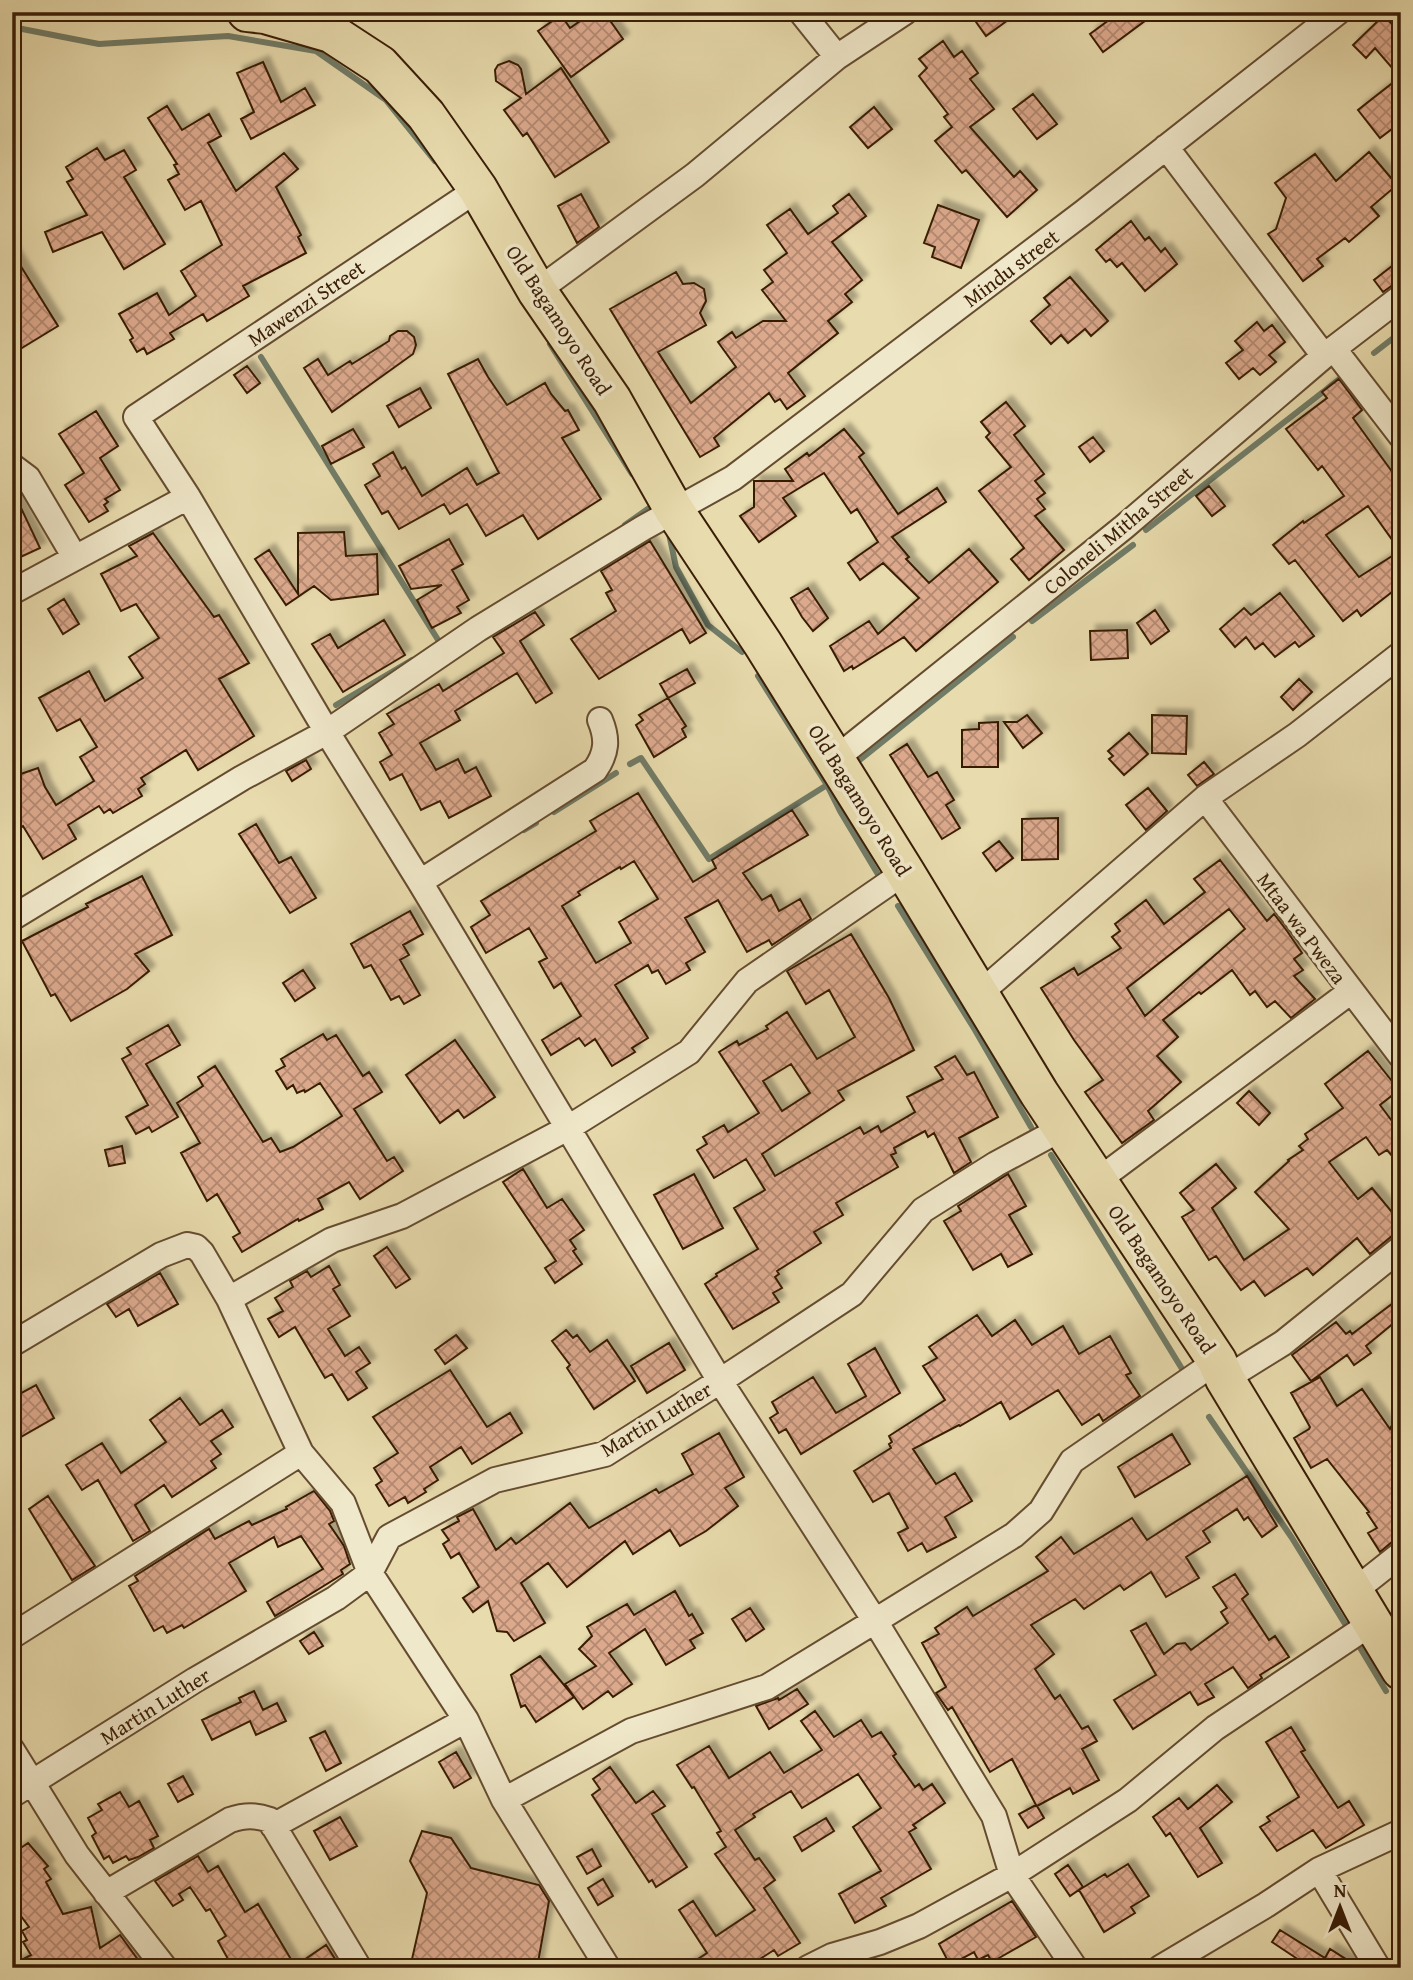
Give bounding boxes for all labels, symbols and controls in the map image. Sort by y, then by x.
street label: Mindu street [956,221,1066,314]
street label: Old Bagamoyo Road [499,239,620,402]
street label: Mawenzi Street [241,252,371,354]
street label: Coloneli Mitha Street [1036,458,1200,602]
street label: Old Bagamoyo Road [801,718,920,883]
street label: Mtaa wa Pweza [1250,866,1354,990]
street label: Old Bagamoyo Road [1101,1198,1224,1360]
street label: Martin Luther [595,1373,718,1464]
street label: Martin Luther [94,1660,216,1752]
north arrow [1304,1871,1374,1941]
text: N [1334,1876,1347,1904]

